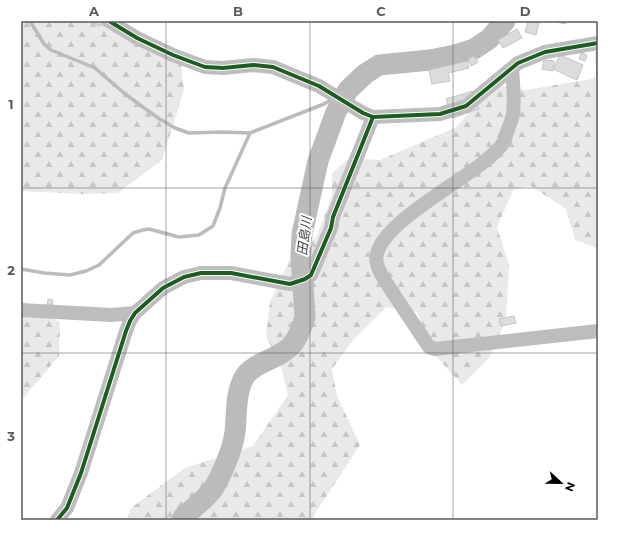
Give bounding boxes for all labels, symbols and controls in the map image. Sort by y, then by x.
text: A [88,3,100,19]
text: B [233,3,243,19]
text: C [376,3,386,19]
text: D [520,3,531,19]
text: 1 [8,96,14,112]
water label: 田島川 [294,214,315,256]
text: 2 [7,262,15,278]
text: 3 [6,428,15,444]
north arrow [541,463,581,503]
text: N [562,480,578,493]

